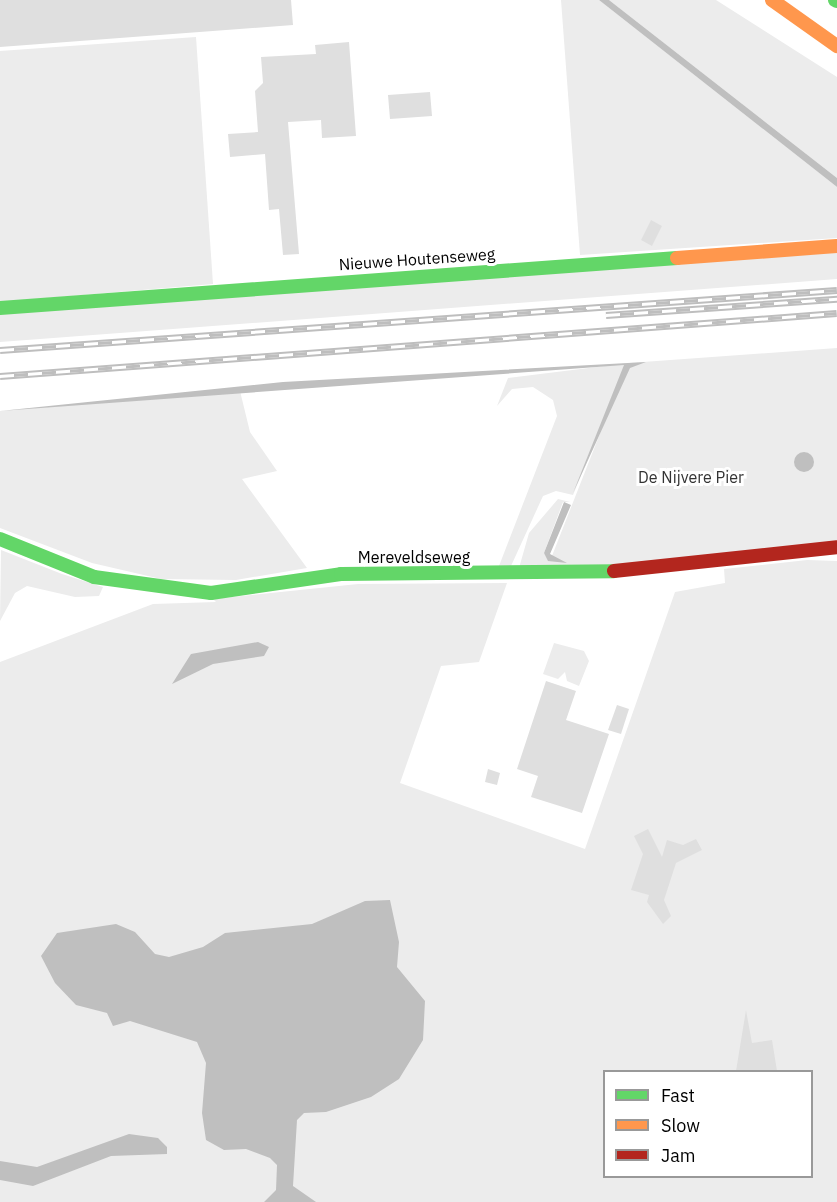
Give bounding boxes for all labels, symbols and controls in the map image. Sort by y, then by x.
street label: Nieuwe Houtenseweg [338,244,496,274]
park label: De Nijvere Pier [638,467,744,487]
street label: Mereveldseweg [358,547,470,567]
legend [603,1070,813,1178]
text: Fast [661,1084,695,1107]
text: Slow [661,1114,700,1137]
text: Jam [661,1144,696,1167]

